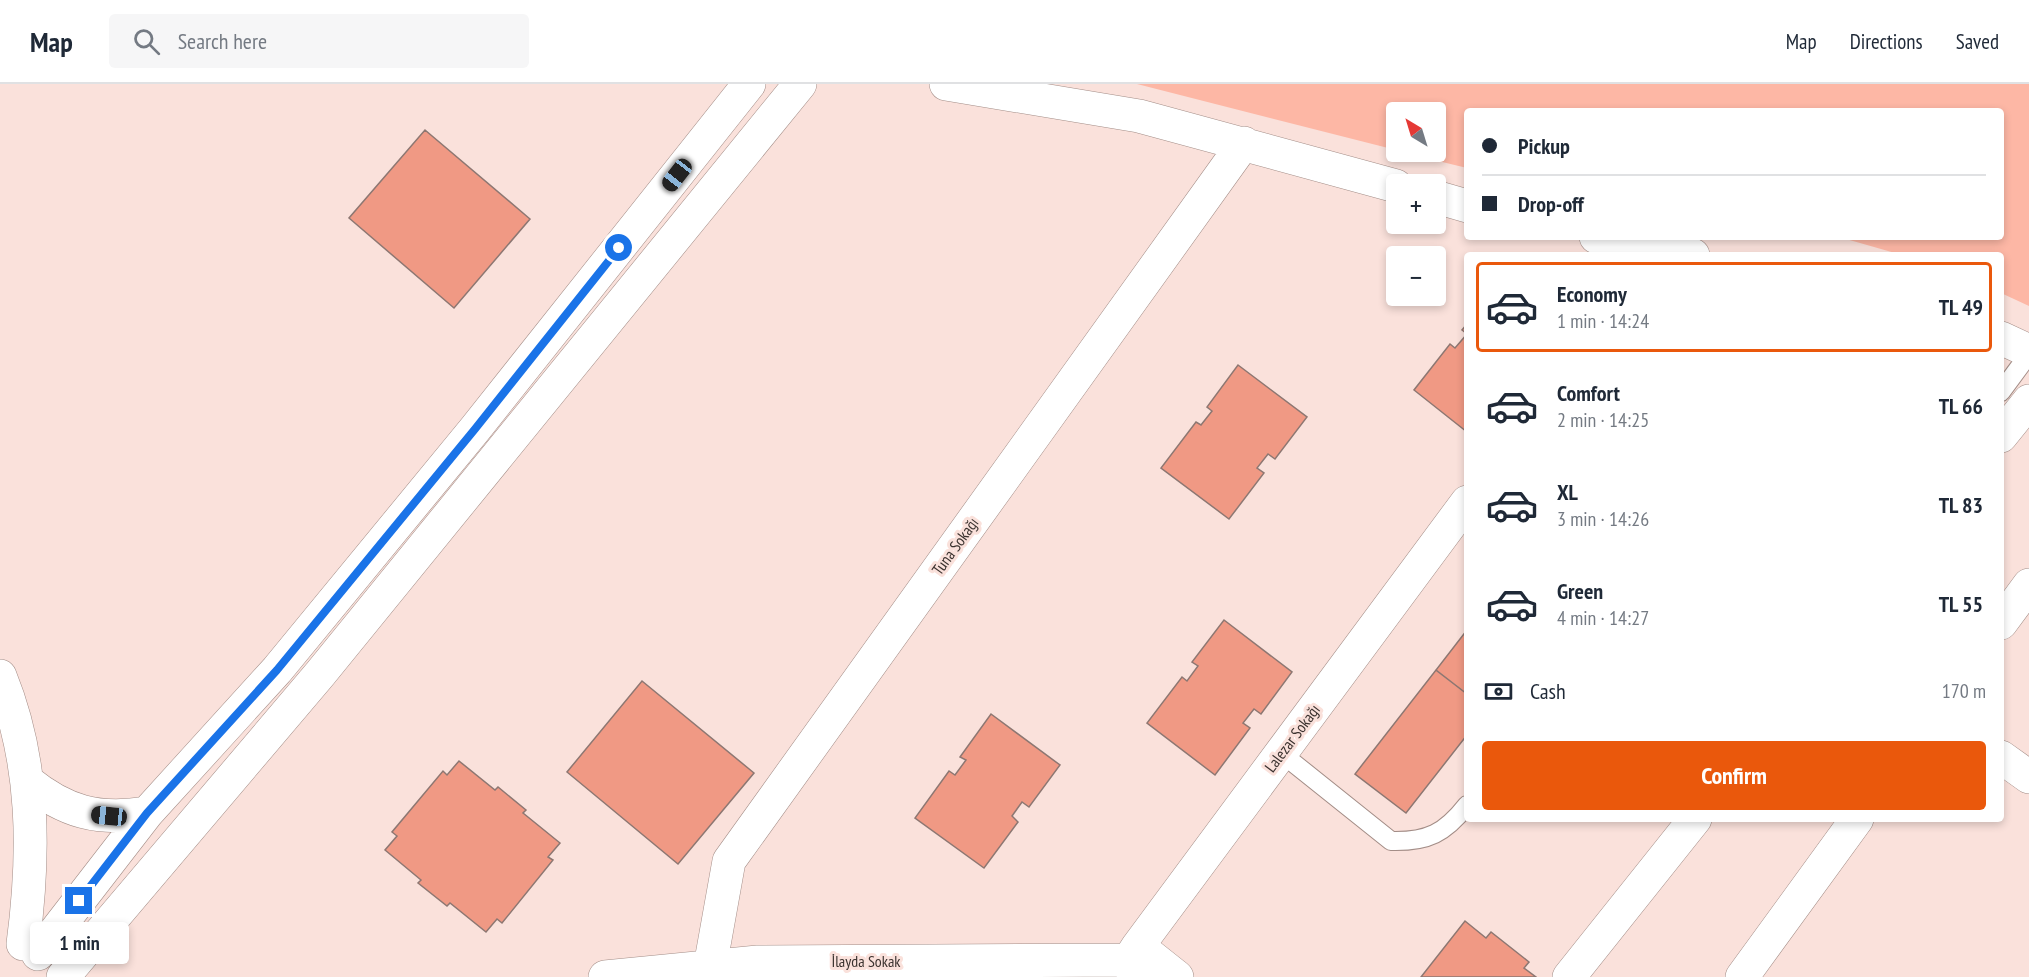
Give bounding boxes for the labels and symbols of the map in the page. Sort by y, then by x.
north arrow [1386,102,1446,162]
car [659,155,695,195]
route start [605,234,632,261]
street label: Tuna Sokağı [927,513,983,579]
street label: Lalezar Sokağı [1260,700,1324,776]
car [90,805,128,827]
route end [65,887,92,914]
callout: 1 min [29,922,128,964]
street label: İlayda Sokak [831,951,901,971]

